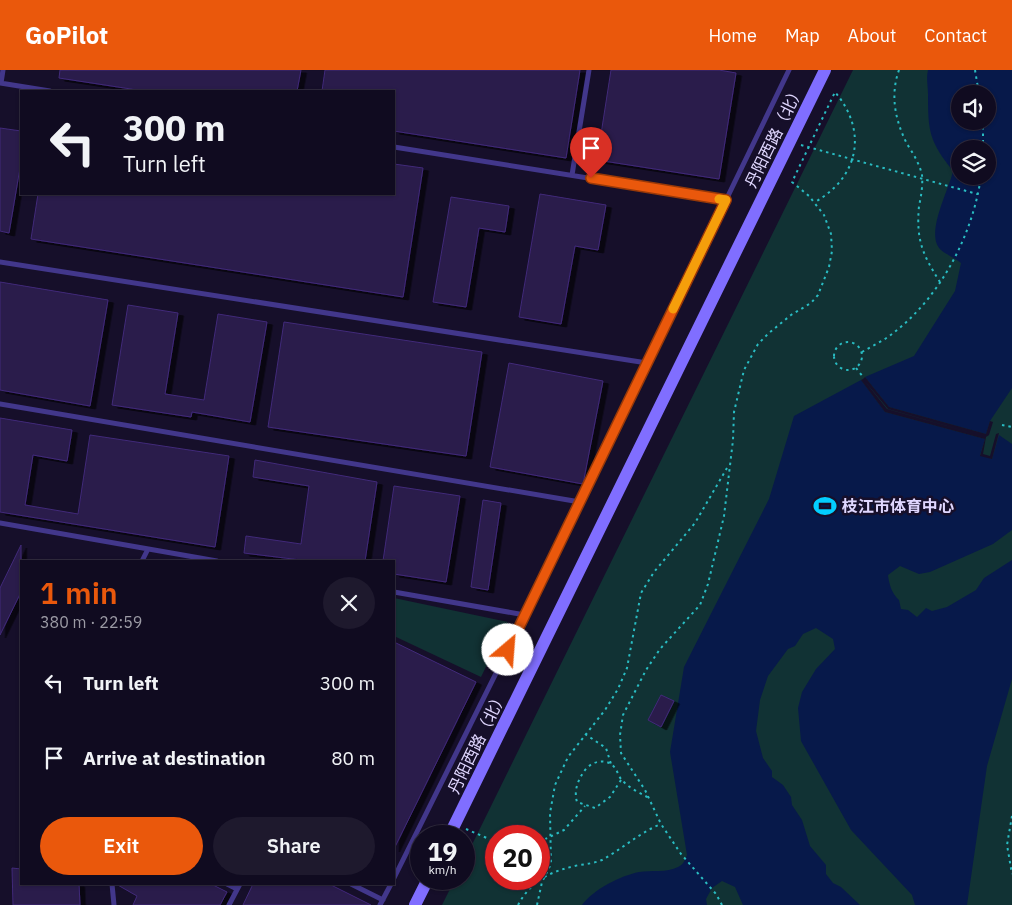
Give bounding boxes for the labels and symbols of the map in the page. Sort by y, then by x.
street label: 丹阳西路（北） [740,81,808,191]
pin [570,127,612,178]
sports icon: 枝江市体育中心 [812,493,838,519]
place label: 枝江市体育中心 [841,496,954,516]
position arrow [481,623,533,675]
street label: 丹阳西路（北） [443,687,511,797]
speed limit sign: 20 [485,825,550,890]

